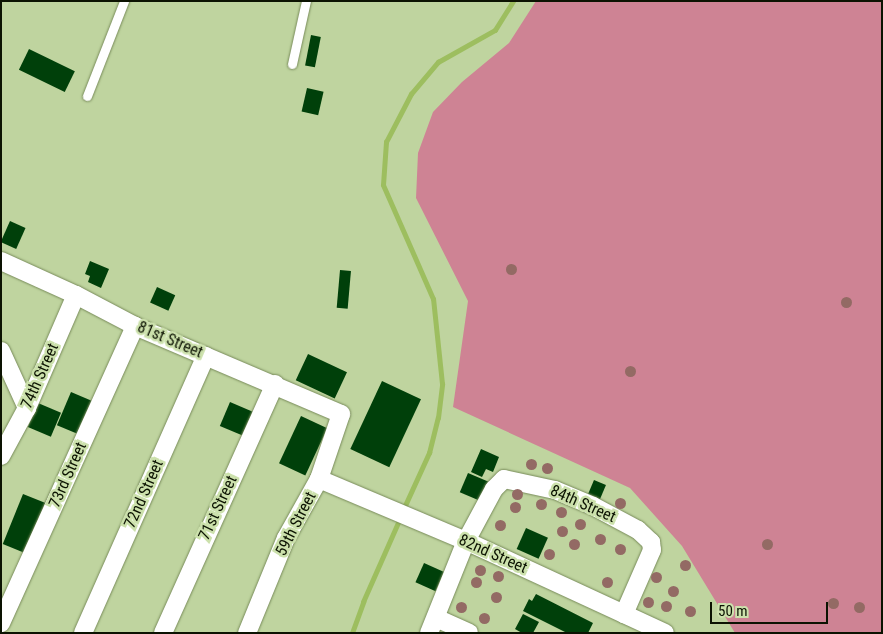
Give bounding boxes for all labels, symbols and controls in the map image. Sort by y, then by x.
street label: 81st Street [134,318,206,362]
street label: 74th Street [17,340,63,412]
street label: 73rd Street [45,439,91,511]
street label: 72nd Street [120,457,168,531]
street label: 71st Street [195,473,241,543]
street label: 84th Street [547,481,619,527]
street label: 59th Street [272,489,320,559]
street label: 82nd Street [456,530,530,578]
scale bar [713,592,830,624]
text: 50 m [718,602,748,620]

